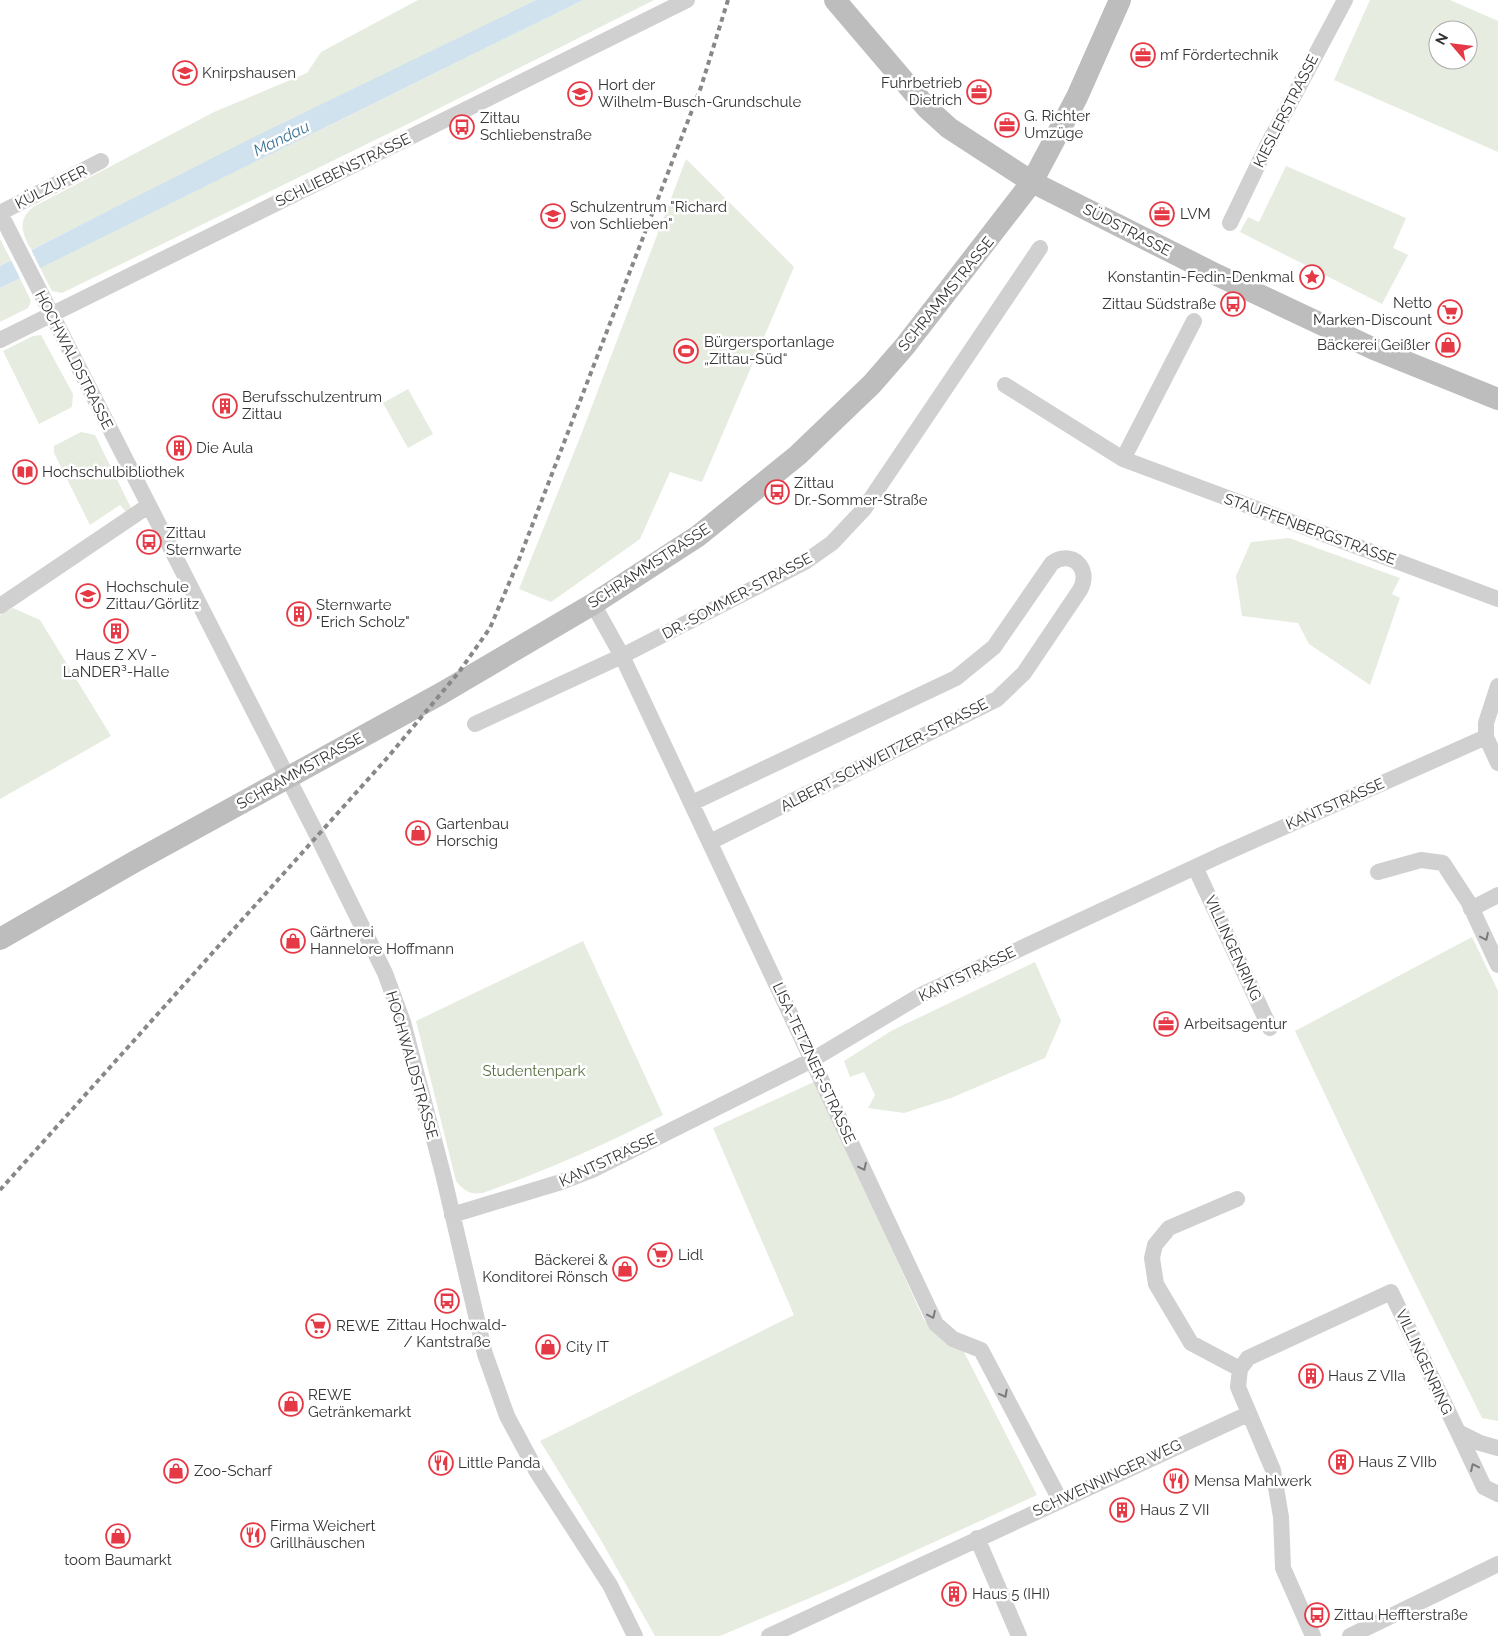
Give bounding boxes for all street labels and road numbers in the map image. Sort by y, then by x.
street label: KIESLERSTRASSE [1250,51,1322,171]
street label: SCHLIEBENSTRASSE [273,129,413,211]
street label: KÜLZUFER [12,160,90,213]
street label: SÜDSTRASSE [1080,199,1175,260]
street label: SCHRAMMSTRASSE [894,233,998,355]
street label: HOCHWALDSTRASSE [31,288,117,432]
street label: STAUFFENBERGSTRASSE [1222,489,1398,569]
street label: SCHRAMMSTRASSE [585,520,713,612]
street label: DR.-SOMMER-STRASSE [659,549,815,643]
street label: ALBERT-SCHWEITZER-STRASSE [777,695,991,815]
street label: SCHRAMMSTRASSE [234,729,366,813]
street label: KANTSTRASSE [1283,774,1387,834]
street label: VILLINGENRING [1201,893,1265,1003]
street label: KANTSTRASSE [915,943,1019,1005]
street label: LISA-TETZNER-STRASSE [769,980,859,1146]
street label: HOCHWALDSTRASSE [382,989,442,1141]
street label: KANTSTRASSE [556,1129,660,1191]
street label: VILLINGENRING [1392,1307,1456,1417]
street label: SCHWENNINGER WEG [1030,1436,1184,1520]

